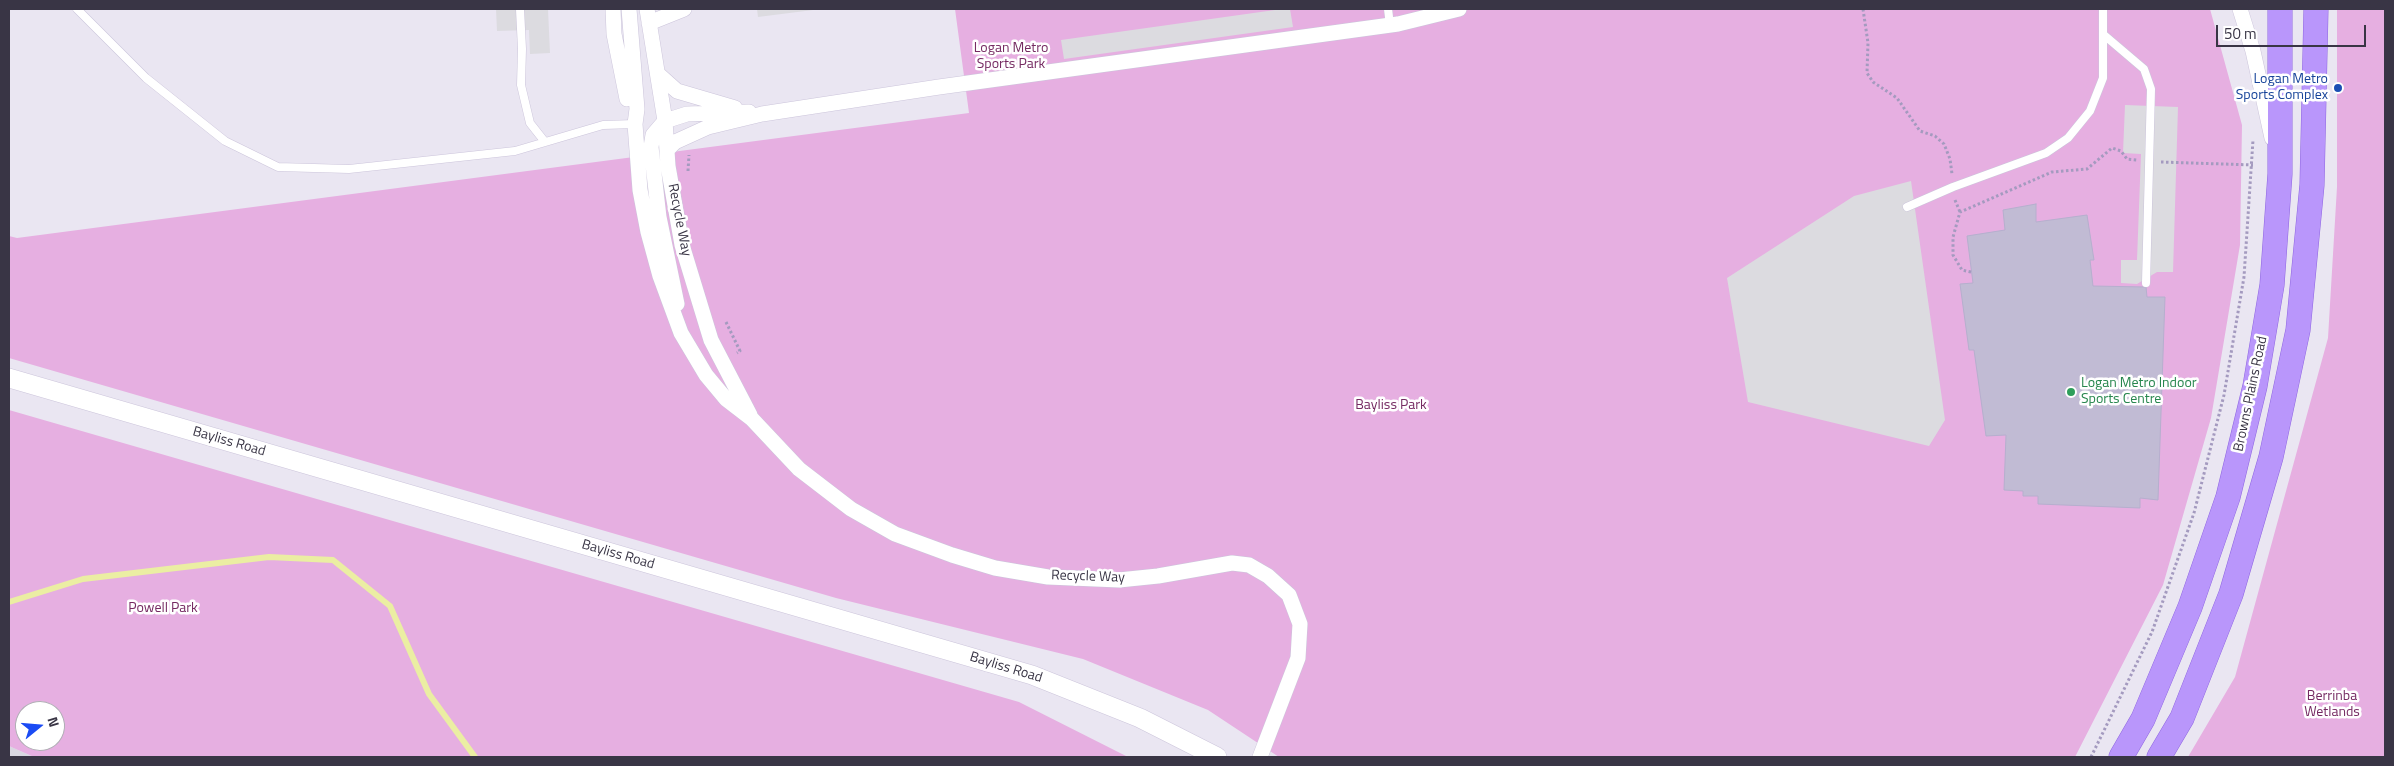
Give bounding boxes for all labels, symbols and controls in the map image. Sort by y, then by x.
scale bar [2219,15,2369,47]
text: 50 m [2224,22,2257,45]
park label: Logan Metro Sports Park [974,41,1048,74]
place label: Logan Metro Sports Complex [2236,72,2328,104]
marker: Logan Metro Sports Complex [2332,82,2344,94]
street label: Recycle Way [664,182,694,258]
street label: Browns Plains Road [2231,335,2271,453]
place label: Logan Metro Indoor Sports Centre [2081,376,2197,408]
marker: Logan Metro Indoor Sports Centre [2065,386,2077,398]
park label: Bayliss Park [1355,398,1427,414]
street label: Bayliss Road [191,424,267,460]
street label: Bayliss Road [580,537,656,573]
street label: Recycle Way [1051,567,1125,587]
park label: Powell Park [128,601,198,617]
street label: Bayliss Road [968,649,1044,687]
park label: Berrinba Wetlands [2304,689,2360,722]
north arrow [15,701,65,751]
text: N [42,714,65,729]

